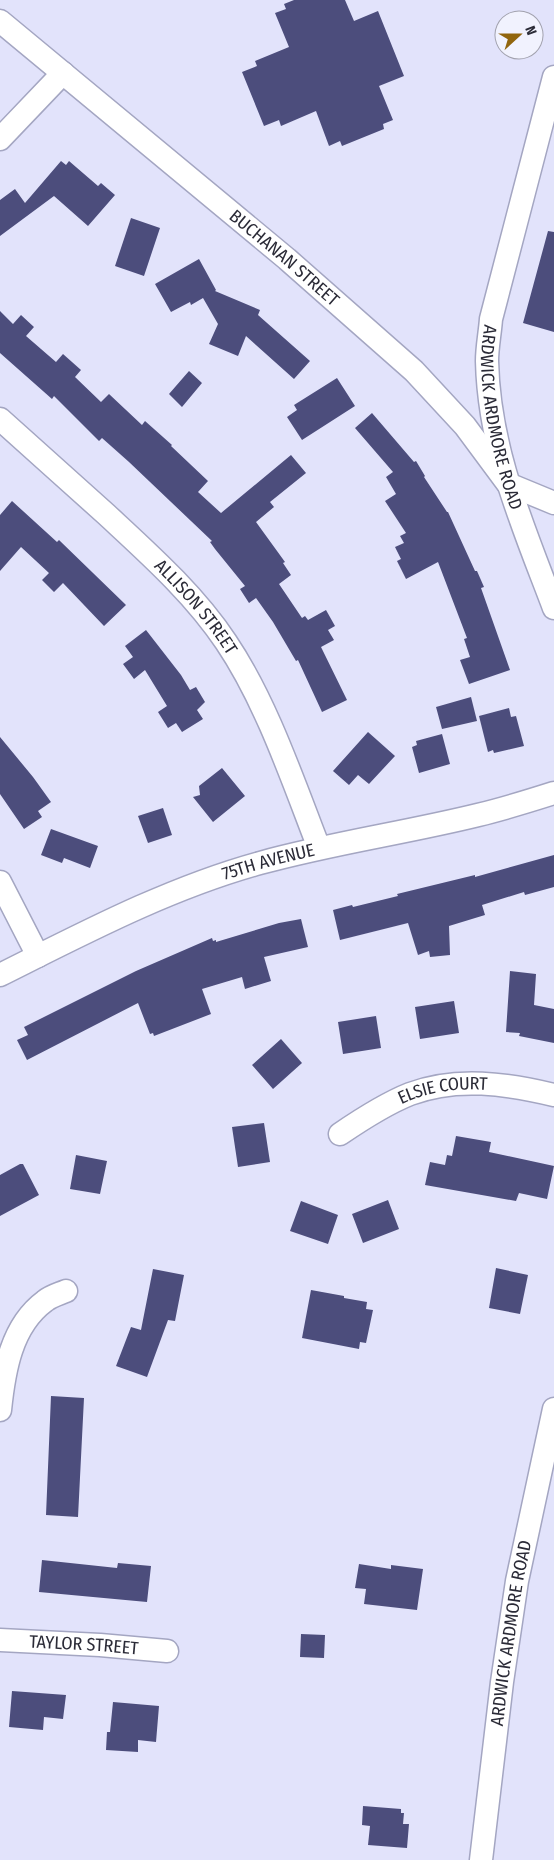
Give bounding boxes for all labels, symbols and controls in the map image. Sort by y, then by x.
north arrow [494,10,544,60]
text: N [521,24,540,37]
street label: BUCHANAN STREET [225,205,344,311]
street label: ARDWICK ARDMORE ROAD [476,324,527,512]
street label: ALLISON STREET [150,555,242,659]
street label: 75TH AVENUE [219,839,317,885]
street label: ELSIE COURT [394,1072,489,1109]
street label: ARDWICK ARDMORE ROAD [486,1538,536,1727]
street label: TAYLOR STREET [29,1630,140,1659]

